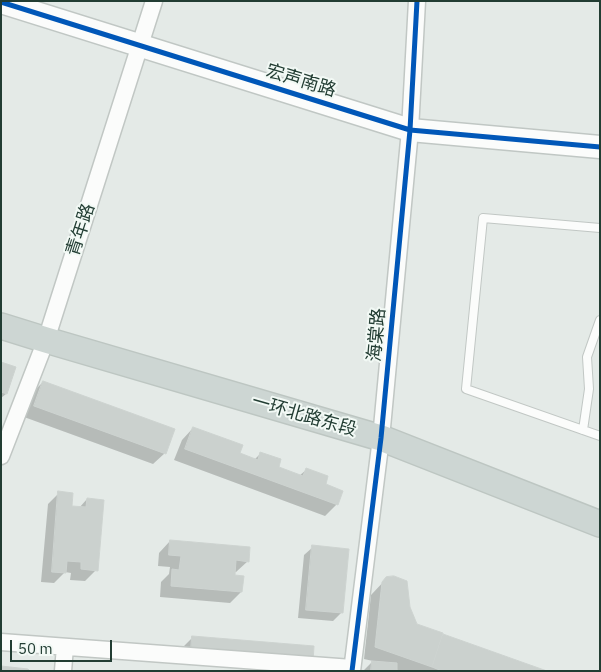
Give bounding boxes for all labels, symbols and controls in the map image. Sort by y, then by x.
street label: 宏声南路 [263,60,339,102]
street label: 青年路 [62,201,100,259]
street label: 海棠路 [364,307,390,363]
street label: 一环北路东段 [249,391,359,441]
scale bar [12,630,115,662]
text: 50 m [18,639,53,658]

